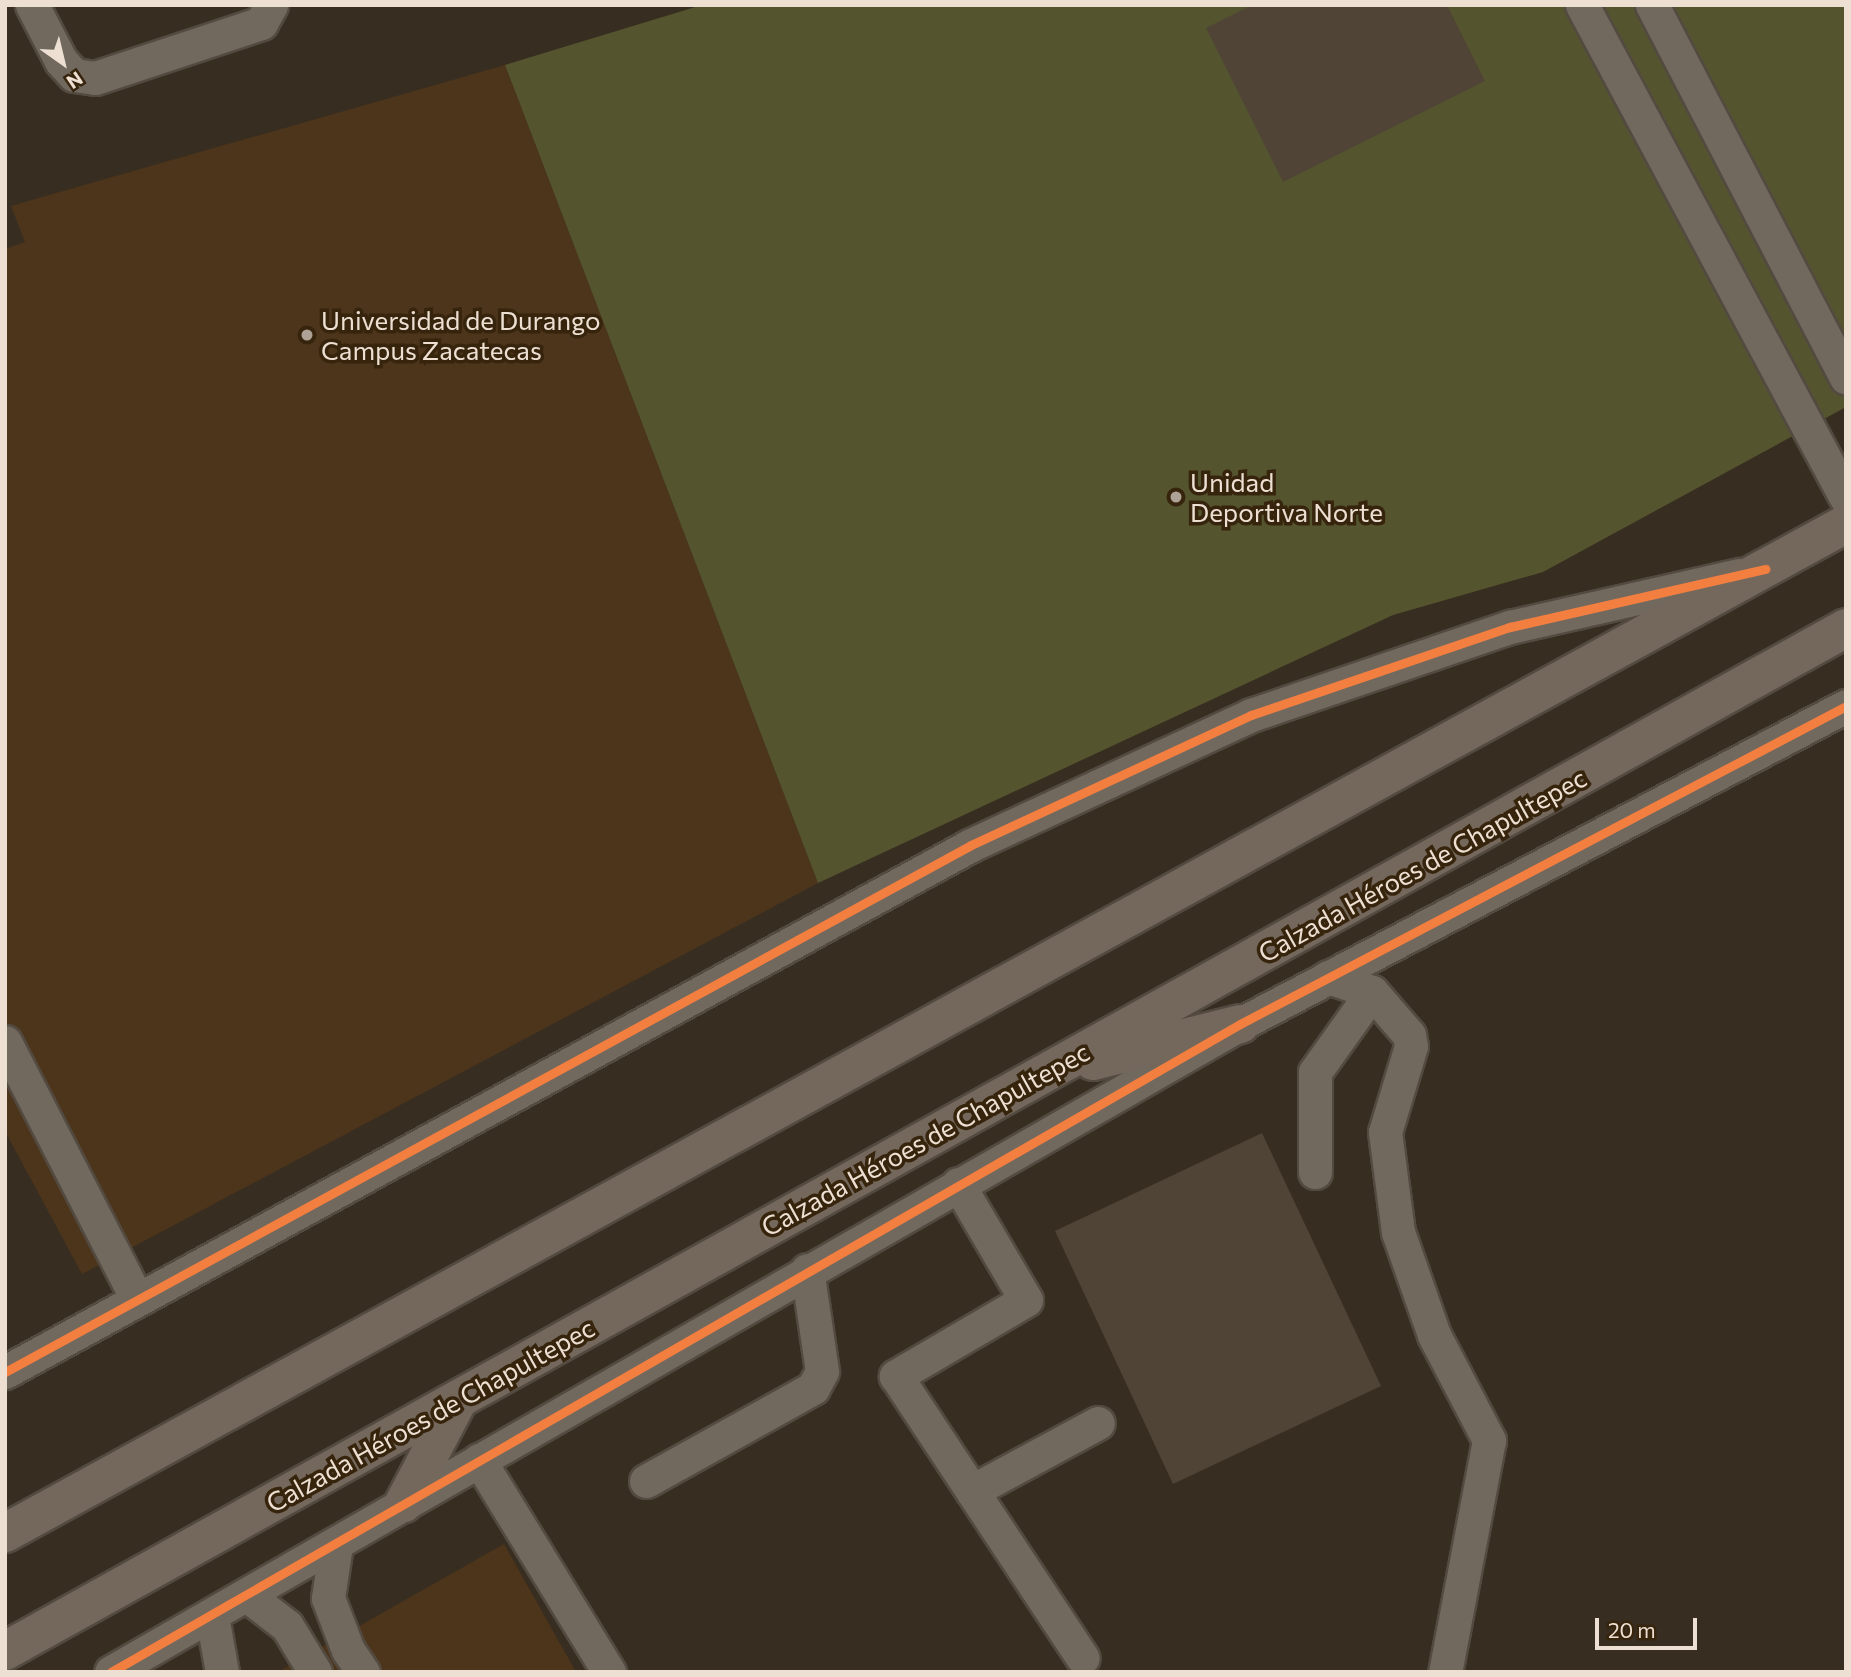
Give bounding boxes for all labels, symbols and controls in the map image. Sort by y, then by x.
north arrow [28,28,98,98]
text: N [63,67,87,94]
place label: Universidad de Durango Campus Zacatecas [321,304,601,366]
marker: Universidad de Durango Campus Zacatecas [299,327,315,343]
place label: Unidad Deportiva Norte [1190,466,1383,528]
marker: Unidad Deportiva Norte [1168,489,1184,505]
street label: Calzada Héroes de Chapultepec [1253,762,1591,968]
street label: Calzada Héroes de Chapultepec [756,1036,1094,1242]
street label: Calzada Héroes de Chapultepec [261,1312,599,1518]
scale bar [1599,1604,1700,1648]
text: 20 m [1608,1617,1656,1642]

